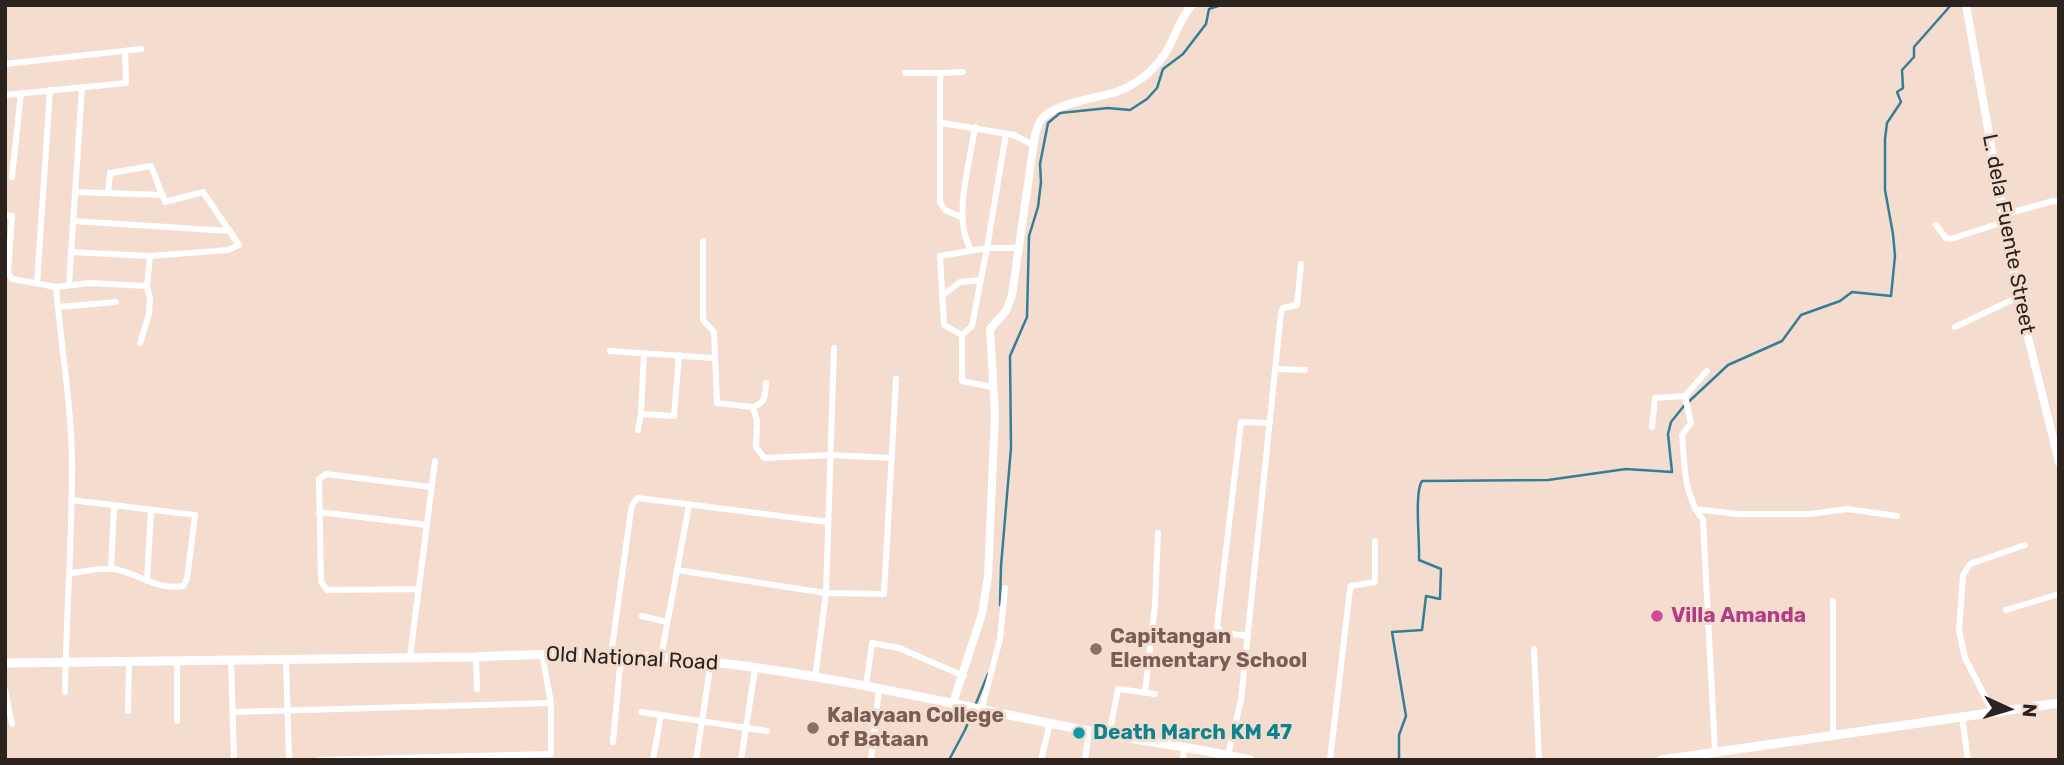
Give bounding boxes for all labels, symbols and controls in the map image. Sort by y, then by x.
street label: L. dela Fuente Street [1976,132,2040,336]
place label: Villa Amanda [1671,603,1806,629]
marker: Villa Amanda [1649,608,1665,624]
place label: Capitangan Elementary School [1110,624,1307,674]
marker: Capitangan Elementary School [1088,641,1104,657]
street label: Old National Road [545,642,719,676]
north arrow [1973,674,2043,744]
place label: Kalayaan College of Bataan [827,703,1004,753]
text: N [2017,703,2041,718]
marker: Kalayaan College of Bataan [805,720,821,736]
place label: Death March KM 47 [1093,720,1292,746]
marker: Death March KM 47 [1071,725,1087,741]

